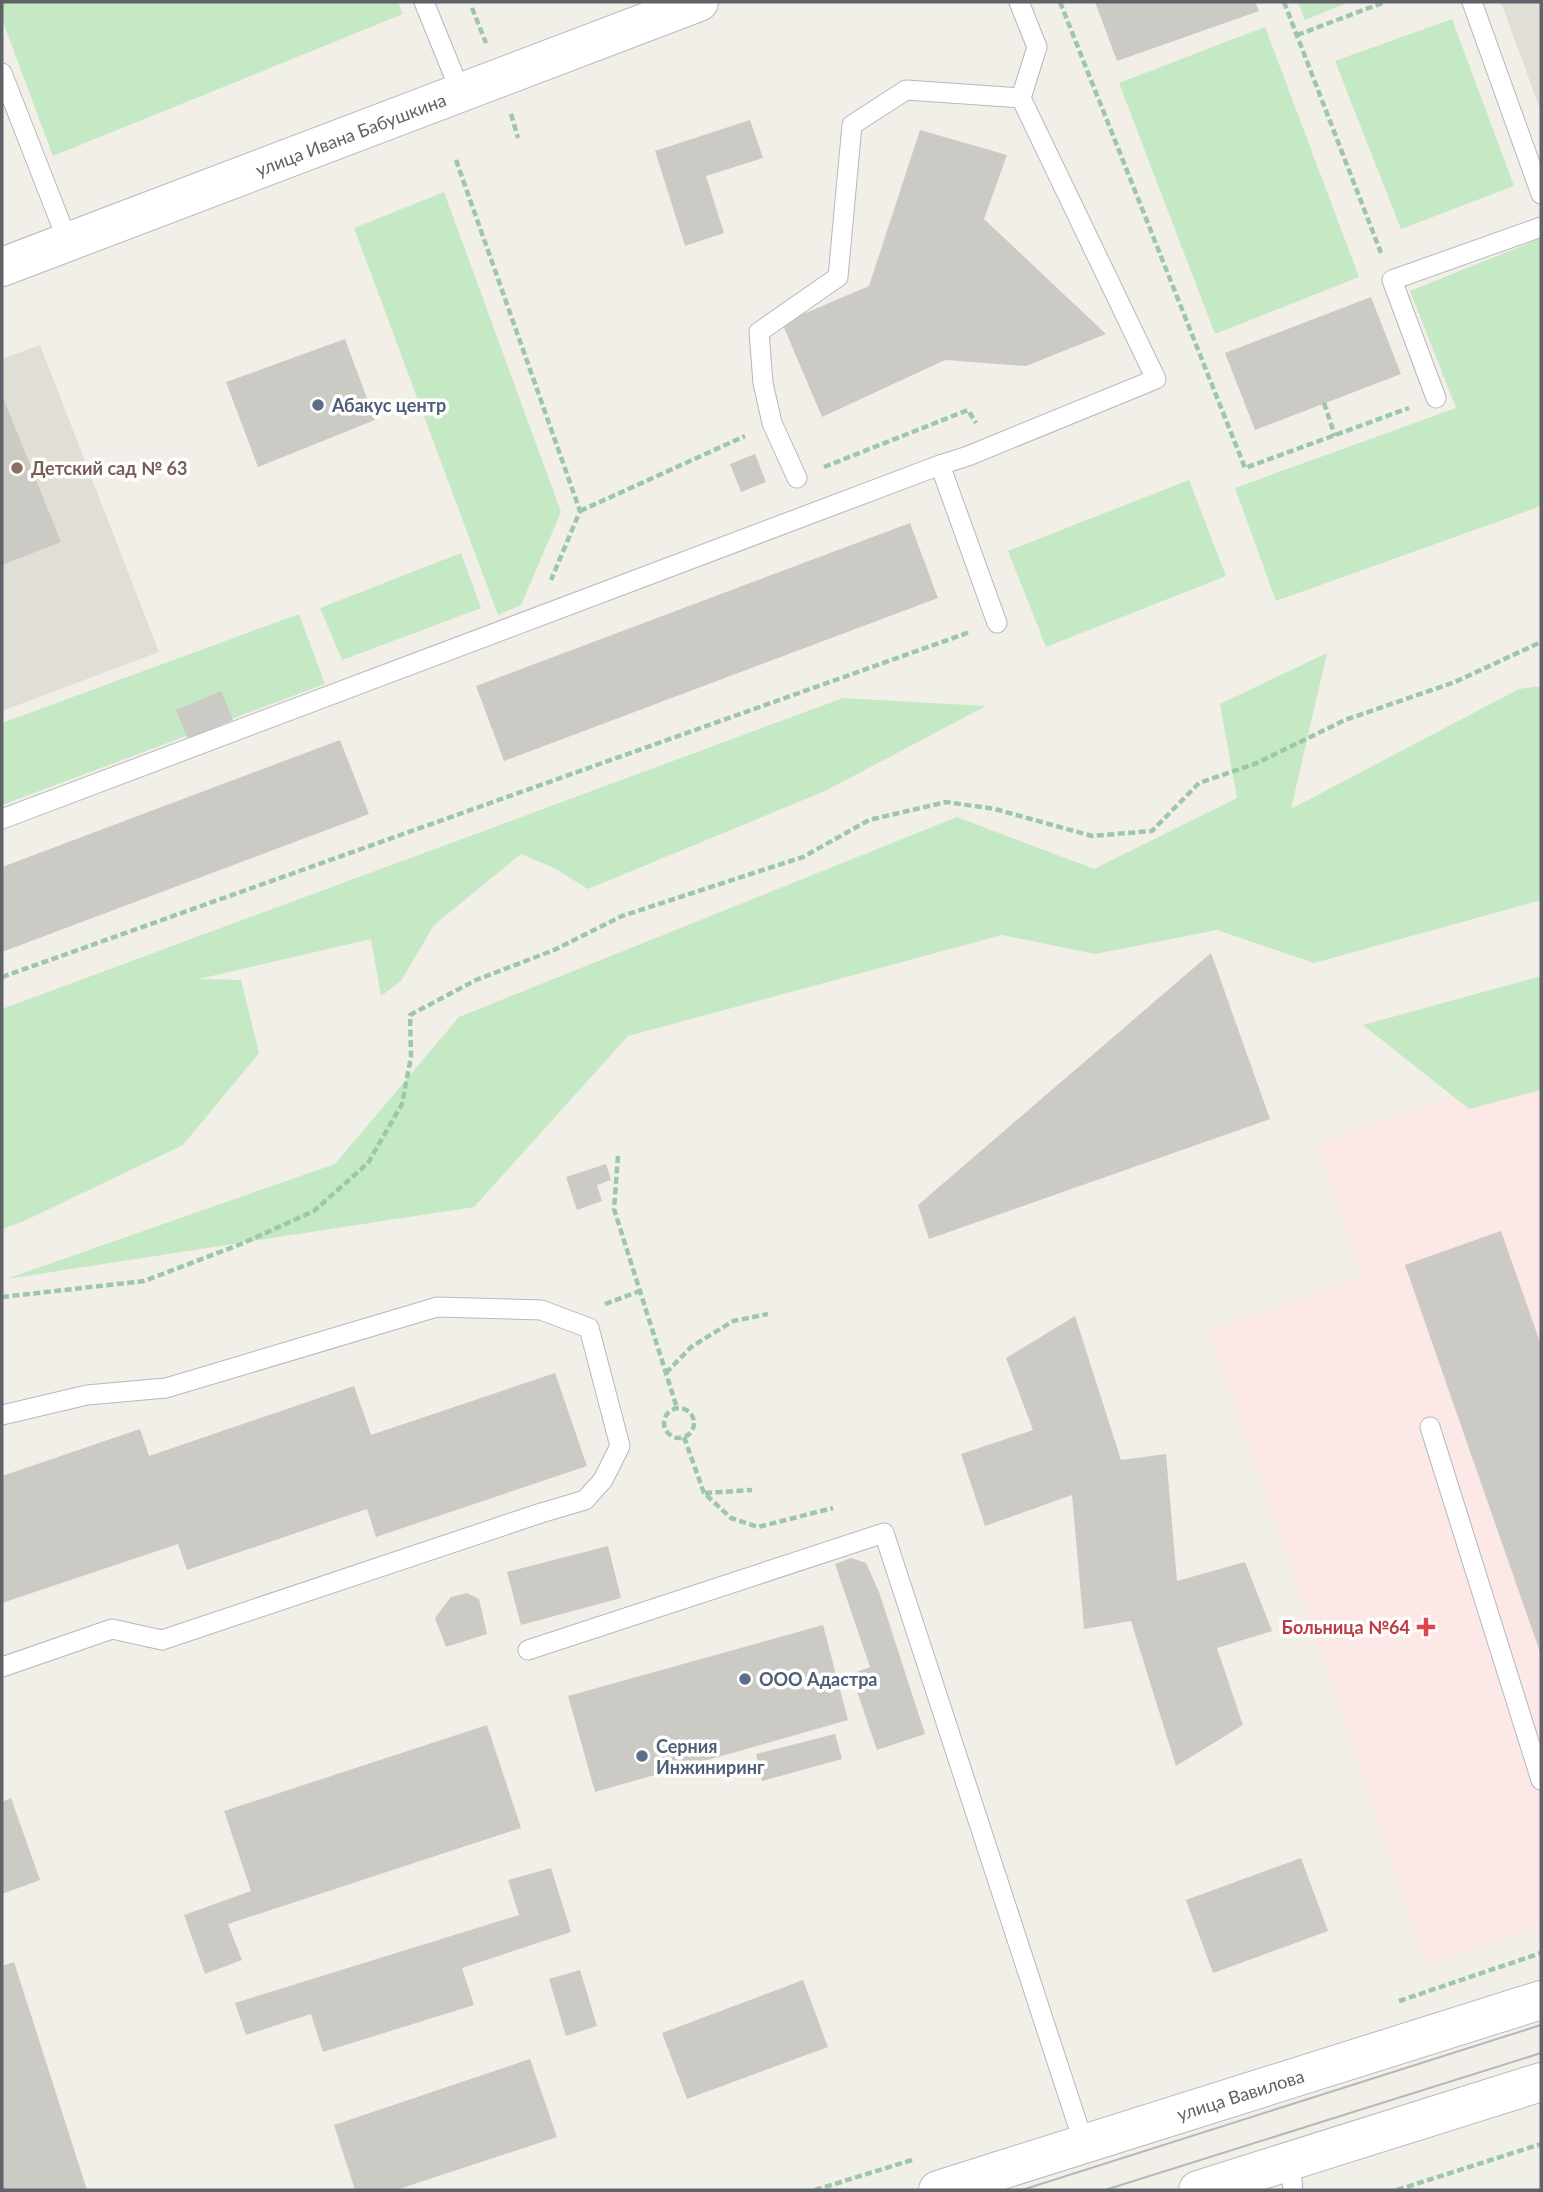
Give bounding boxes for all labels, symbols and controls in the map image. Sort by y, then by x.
street label: улица Ивана Бабушкина [252,88,449,181]
place label: Абакус центр [331,394,446,416]
marker: Абакус центр [310,397,326,413]
place label: Детский сад № 63 [31,457,187,479]
marker: Детский сад № 63 [9,460,25,476]
place label: Больница №64 [1282,1616,1410,1638]
marker: Больница №64 [1416,1617,1436,1637]
place label: ООО Адастра [759,1668,878,1690]
marker: ООО Адастра [737,1671,753,1687]
place label: Серния Инжиниринг [656,1735,765,1778]
marker: Серния Инжиниринг [634,1748,650,1764]
street label: улица Вавилова [1174,2064,1307,2125]

